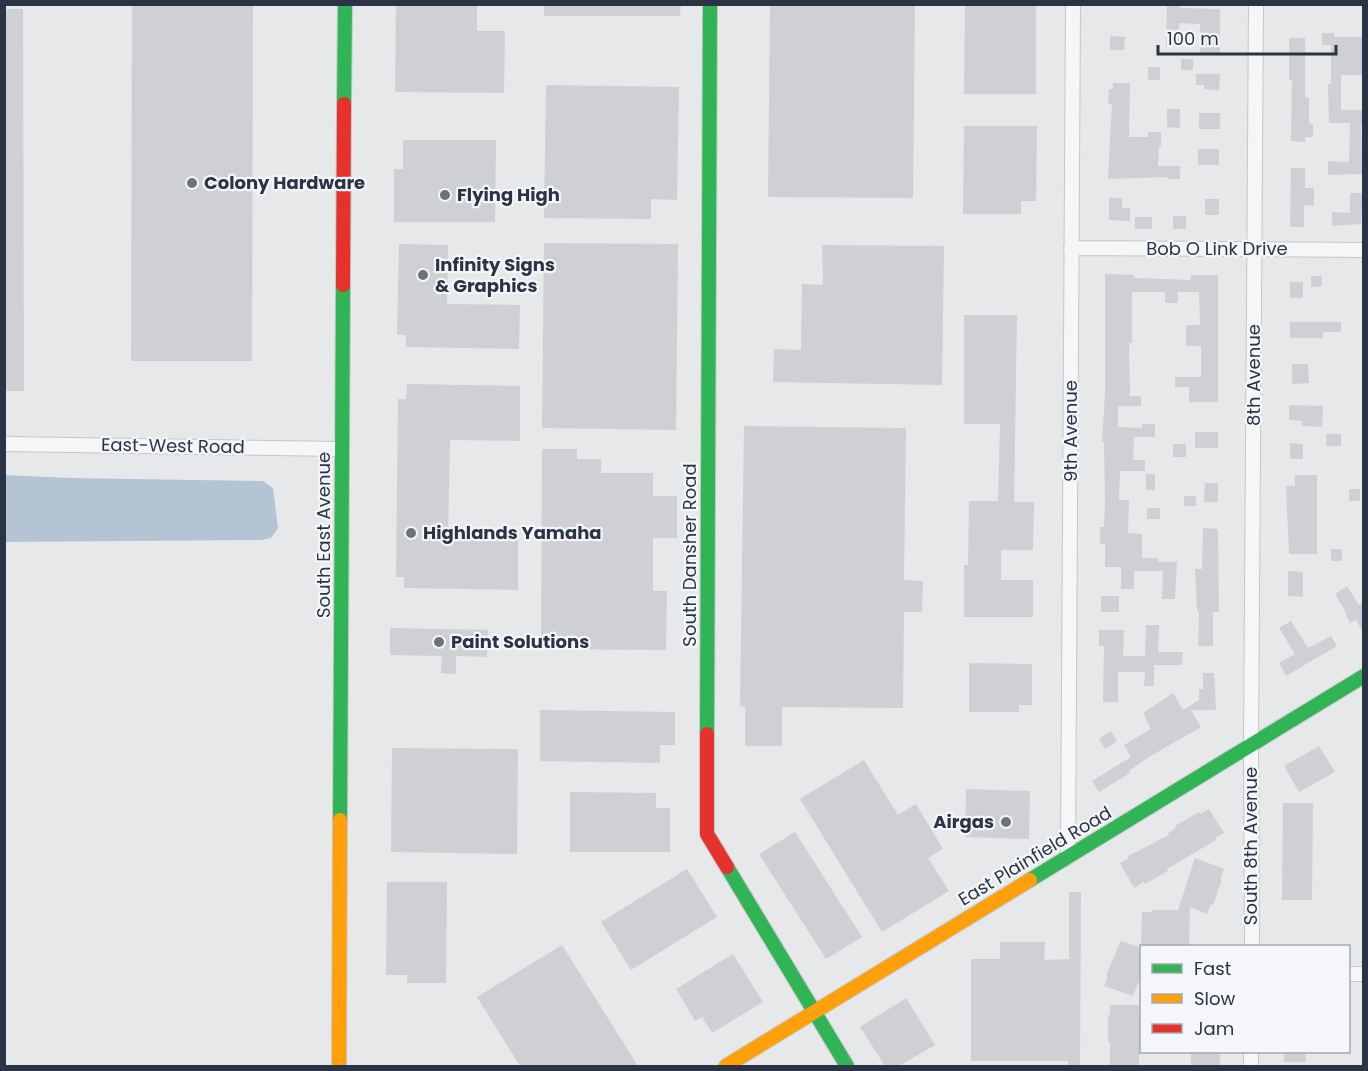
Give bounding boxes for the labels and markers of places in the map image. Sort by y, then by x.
place label: Colony Hardware [204,170,365,195]
marker: Colony Hardware [185,176,199,190]
place label: Flying High [457,182,560,207]
marker: Flying High [438,188,452,202]
place label: Infinity Signs & Graphics [435,252,555,298]
marker: Infinity Signs & Graphics [416,268,430,282]
place label: Highlands Yamaha [423,520,602,545]
marker: Highlands Yamaha [404,526,418,540]
place label: Paint Solutions [451,629,589,654]
marker: Paint Solutions [432,635,446,649]
place label: Airgas [933,809,994,834]
marker: Airgas [999,815,1013,829]

